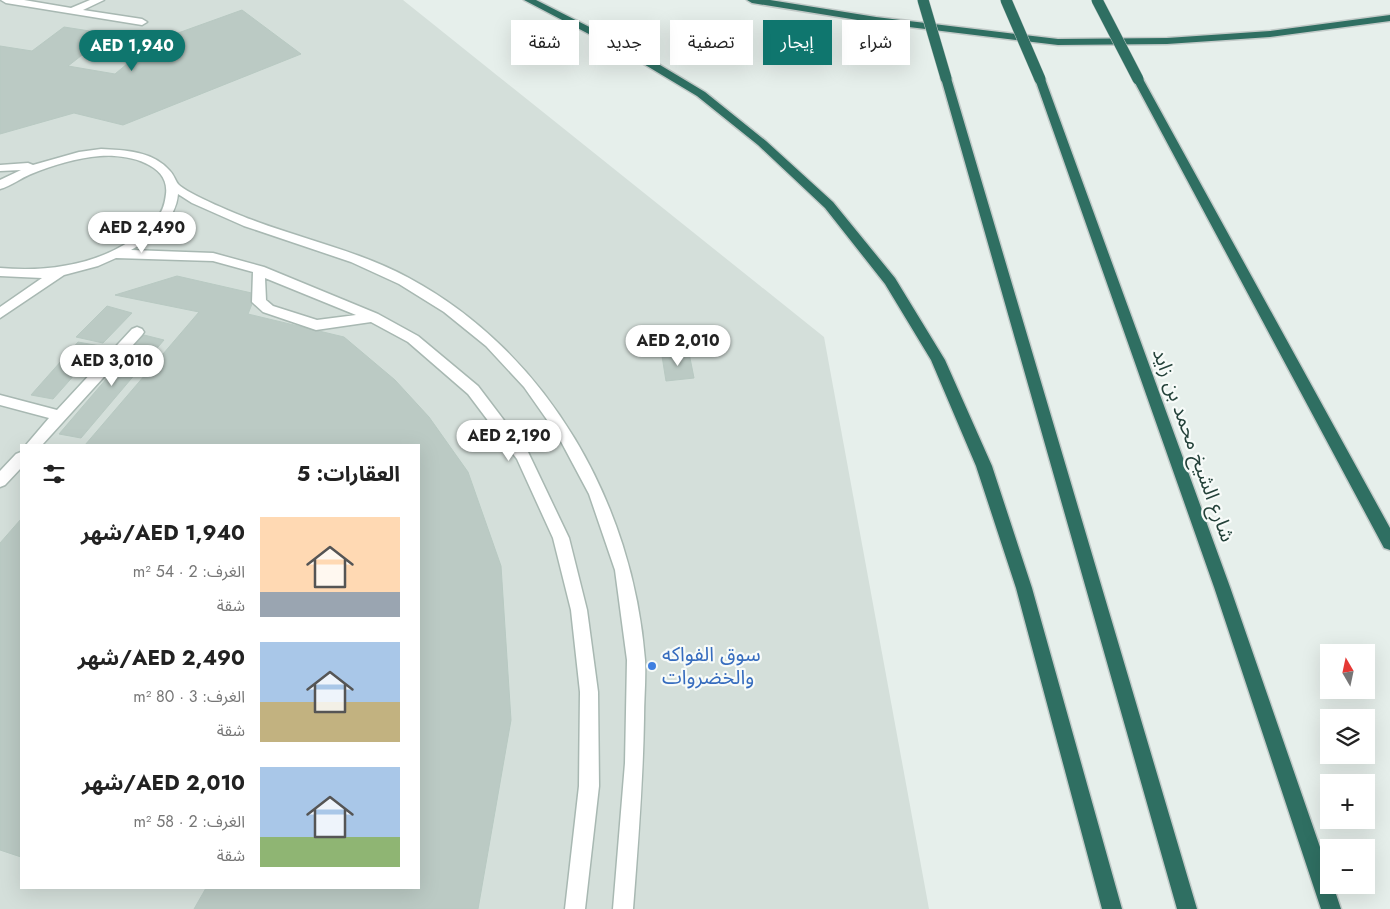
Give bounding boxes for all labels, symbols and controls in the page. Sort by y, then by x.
chip: شقة [511,20,579,65]
chip: جديد [589,20,660,65]
chip: تصفية [670,20,753,65]
chip: إيجار [763,20,832,65]
chip: شراء [842,20,910,65]
pin: AED 1,940 [75,30,189,72]
text: AED 1,940 [90,34,174,57]
pin: AED 2,490 [85,212,199,254]
text: AED 2,490 [99,216,185,239]
pin: AED 2,010 [621,324,735,367]
text: AED 2,010 [637,329,719,352]
pin: AED 3,010 [55,344,169,387]
street label: شارع الشيخ محمد بن زايد [1145,344,1242,546]
text: AED 3,010 [71,349,153,372]
pin: AED 2,190 [452,420,566,462]
text: AED 2,190 [467,424,551,447]
text: العقارات: 5 [297,459,400,489]
icon: filters [40,460,68,488]
text: AED 1,940/شهر [81,518,245,548]
icon: home [300,537,360,597]
text: الغرف: 2 · 54 m² [133,560,245,583]
text: شقة [217,594,245,617]
place label: سوق الفواكه والخضروات [662,640,761,692]
text: AED 2,490/شهر [78,643,245,673]
north arrow [1320,644,1375,699]
map controls [1320,644,1375,894]
marker: سوق الفواكه والخضروات [646,660,658,672]
icon: home [300,662,360,722]
text: الغرف: 3 · 80 m² [133,685,245,708]
button: layers [1320,709,1375,764]
text: شقة [217,719,245,742]
text: AED 2,010/شهر [82,768,245,798]
button: + [1320,774,1375,829]
icon: home [300,787,360,847]
text: الغرف: 2 · 58 m² [133,810,245,833]
button: − [1320,839,1375,894]
text: شقة [217,844,245,867]

